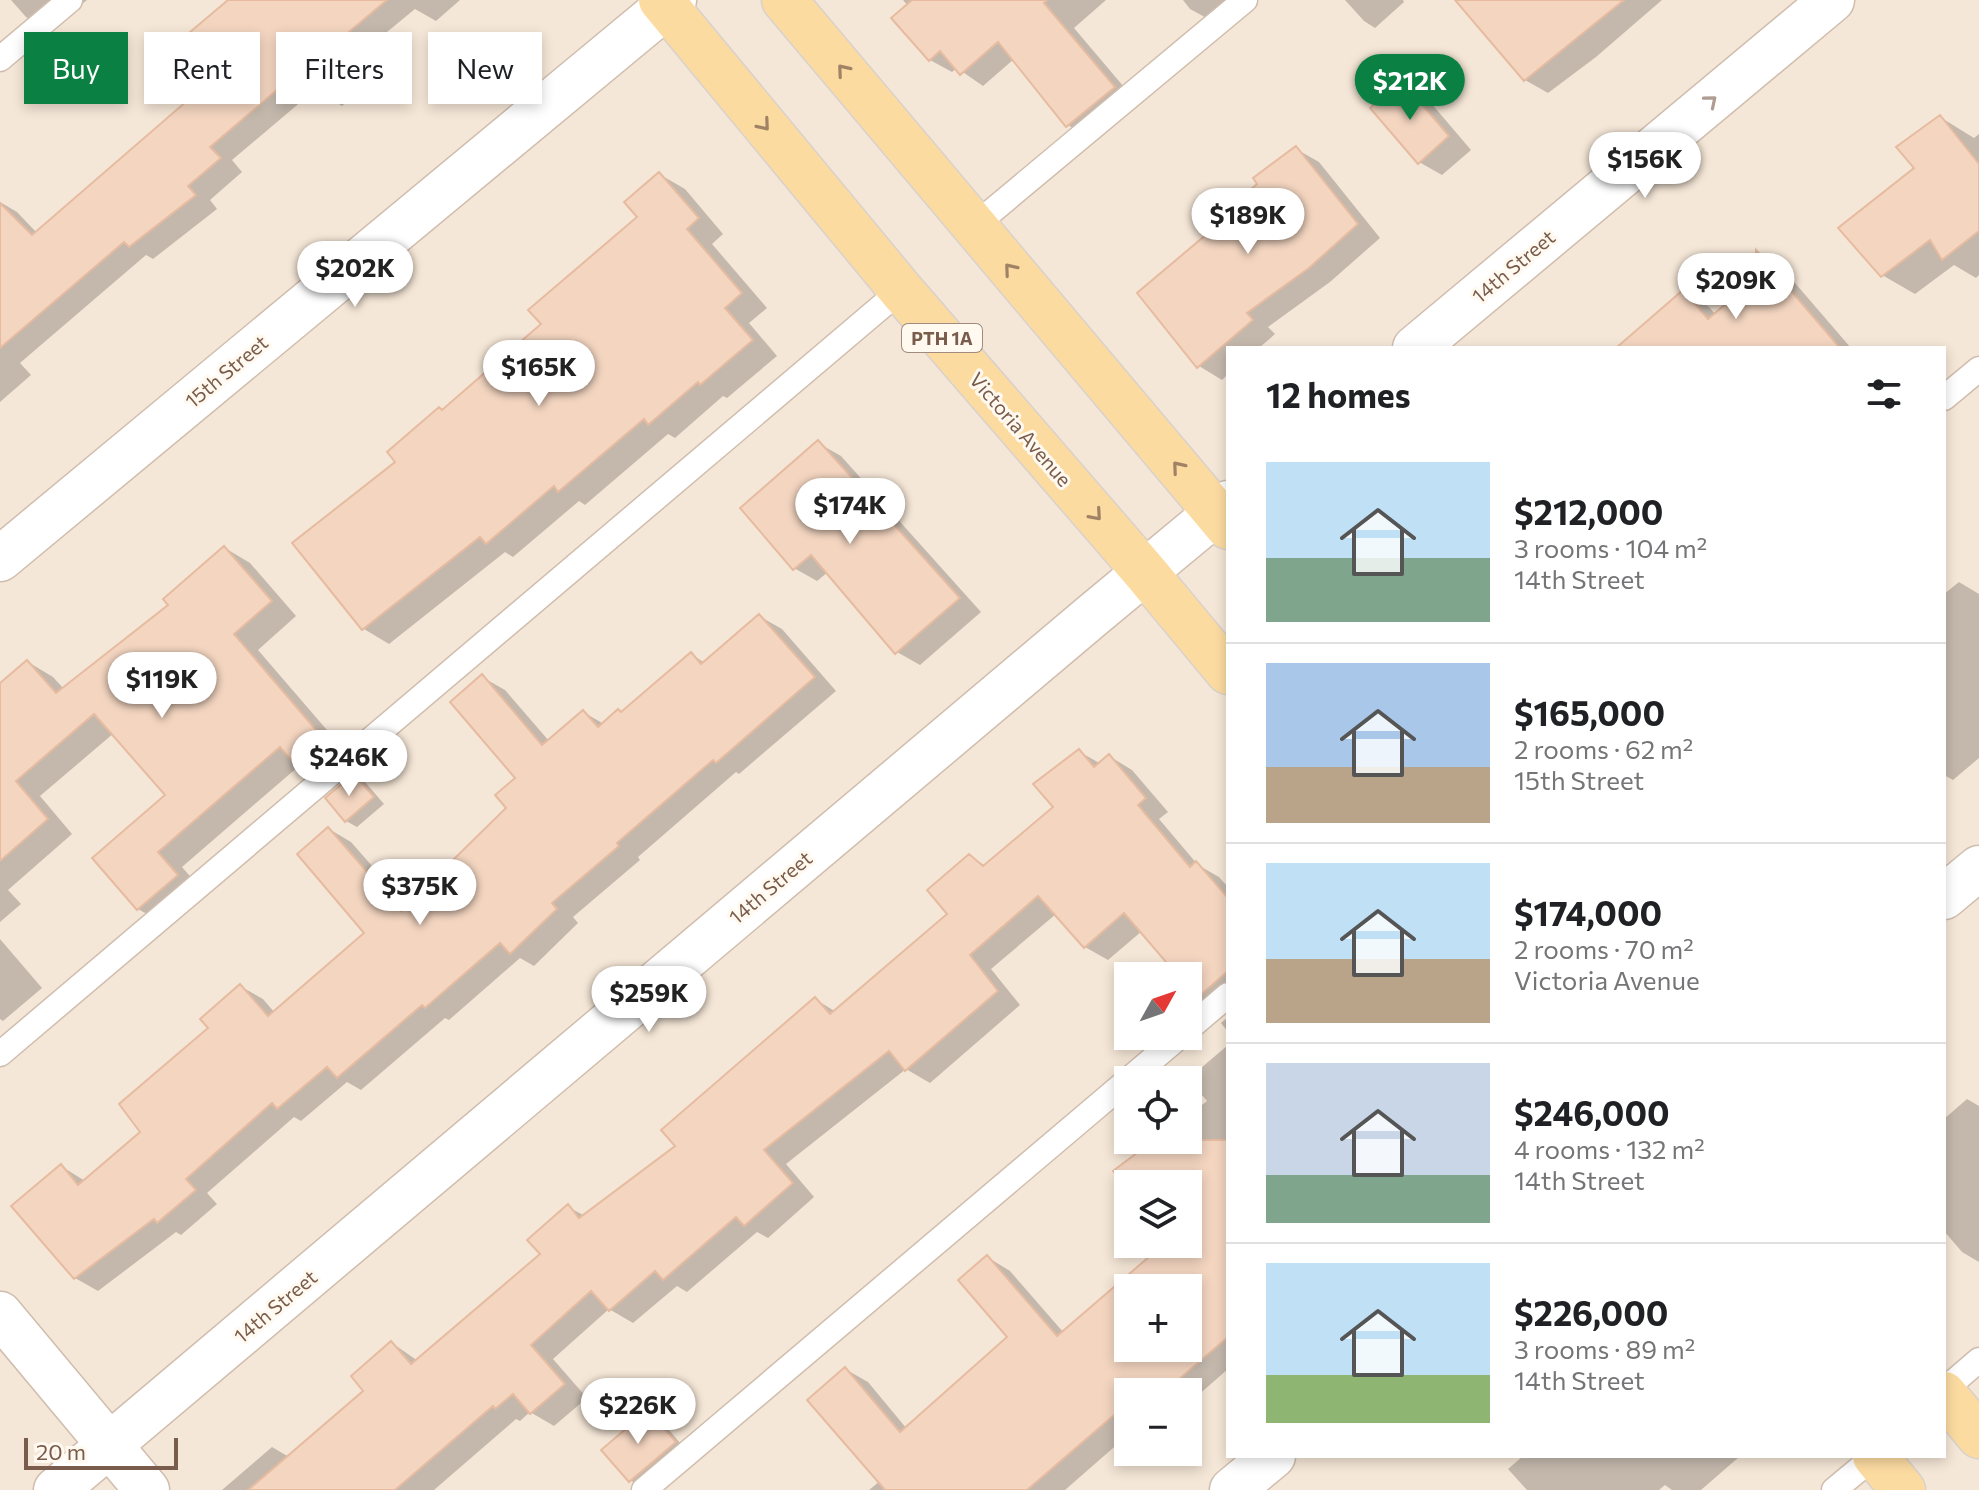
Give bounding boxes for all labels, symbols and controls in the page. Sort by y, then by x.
chip: Buy [24,32,128,104]
chip: Rent [144,32,260,104]
chip: Filters [276,32,412,104]
chip: New [428,32,542,104]
pin: $212K [1354,54,1466,122]
text: $212K [1373,64,1447,95]
one-way arrow [838,65,853,79]
one-way arrow [1702,96,1716,111]
one-way arrow [754,116,769,130]
pin: $156K [1589,132,1701,200]
text: $156K [1607,142,1683,173]
pin: $189K [1192,188,1304,256]
text: $189K [1210,198,1287,229]
street label: 14th Street [1467,224,1559,308]
pin: $202K [299,241,411,309]
text: $202K [315,251,395,282]
pin: $209K [1680,253,1792,321]
one-way arrow [1005,263,1020,278]
text: $209K [1695,263,1777,294]
road number: PTH 1A [902,324,982,352]
street label: 15th Street [180,330,272,412]
pin: $165K [483,340,595,408]
text: $165K [501,350,577,381]
street label: Victoria Avenue [965,367,1077,491]
icon: filters [1862,372,1906,416]
text: 12 homes [1266,373,1411,415]
one-way arrow [1173,462,1188,477]
pin: $174K [794,478,906,546]
text: $174K [813,488,887,519]
text: $212,000 [1514,490,1663,532]
icon: home [1330,494,1426,590]
one-way arrow [1086,505,1100,520]
text: 3 rooms · 104 m² [1514,532,1707,563]
text: 14th Street [1514,563,1645,594]
pin: $119K [106,652,218,720]
text: $119K [126,662,198,693]
text: $165,000 [1514,691,1665,733]
icon: home [1330,695,1426,791]
pin: $246K [293,730,405,798]
text: 2 rooms · 62 m² [1514,733,1693,764]
text: $246K [309,740,389,771]
text: 15th Street [1514,764,1644,795]
street label: 14th Street [724,845,816,929]
pin: $375K [364,859,476,927]
text: $375K [381,869,459,900]
text: $174,000 [1514,891,1662,933]
icon: home [1330,895,1426,991]
text: 2 rooms · 70 m² [1514,933,1694,964]
north arrow [1114,962,1202,1050]
map controls [1114,962,1202,1466]
text: Victoria Avenue [1514,964,1700,995]
pin: $259K [593,966,705,1034]
text: $259K [609,976,689,1007]
button: locate [1114,1066,1202,1154]
text: $246,000 [1514,1091,1670,1133]
icon: home [1330,1095,1426,1191]
text: 4 rooms · 132 m² [1514,1133,1705,1164]
text: 14th Street [1514,1164,1645,1195]
button: layers [1114,1170,1202,1258]
street label: 14th Street [229,1264,321,1348]
button: + [1114,1274,1202,1362]
text: $226,000 [1514,1291,1668,1333]
icon: home [1330,1295,1426,1391]
text: 3 rooms · 89 m² [1514,1333,1695,1364]
text: 14th Street [1514,1364,1645,1395]
pin: $226K [582,1378,694,1446]
button: − [1114,1378,1202,1466]
text: $226K [599,1388,677,1419]
scale bar [24,1434,178,1470]
text: 20 m [36,1438,86,1465]

